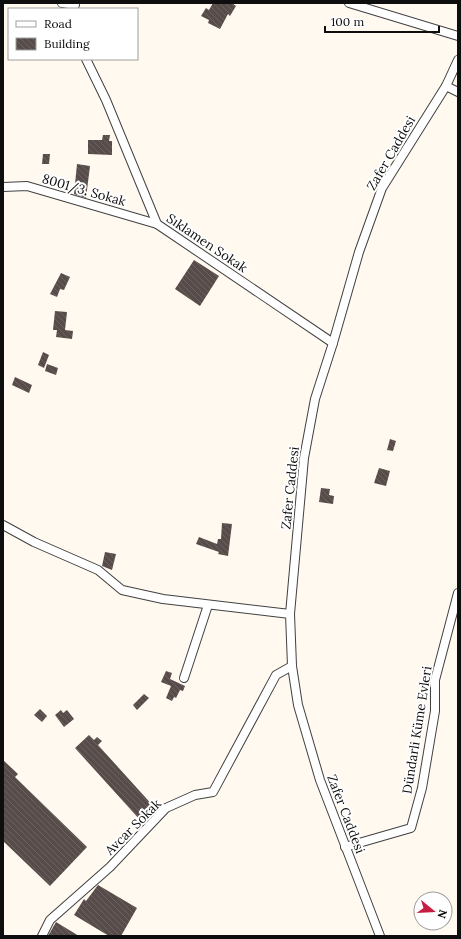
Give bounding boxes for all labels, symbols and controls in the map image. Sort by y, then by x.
legend [8,8,138,60]
scale bar [325,8,439,34]
text: 100 m [331,14,364,29]
text: Road [44,16,72,31]
text: Building [44,36,90,51]
street label: Zafer Caddesi [363,112,419,193]
street label: 8001/3. Sokak [40,170,128,210]
street label: Sıklamen Sokak [163,210,251,276]
street label: Zafer Caddesi [277,445,303,530]
street label: Dündarli Küme Evleri [399,665,436,795]
street label: Zafer Caddesi [323,772,369,856]
street label: Avcar Sokak [101,795,165,859]
north arrow [413,891,453,931]
text: N [434,908,450,921]

